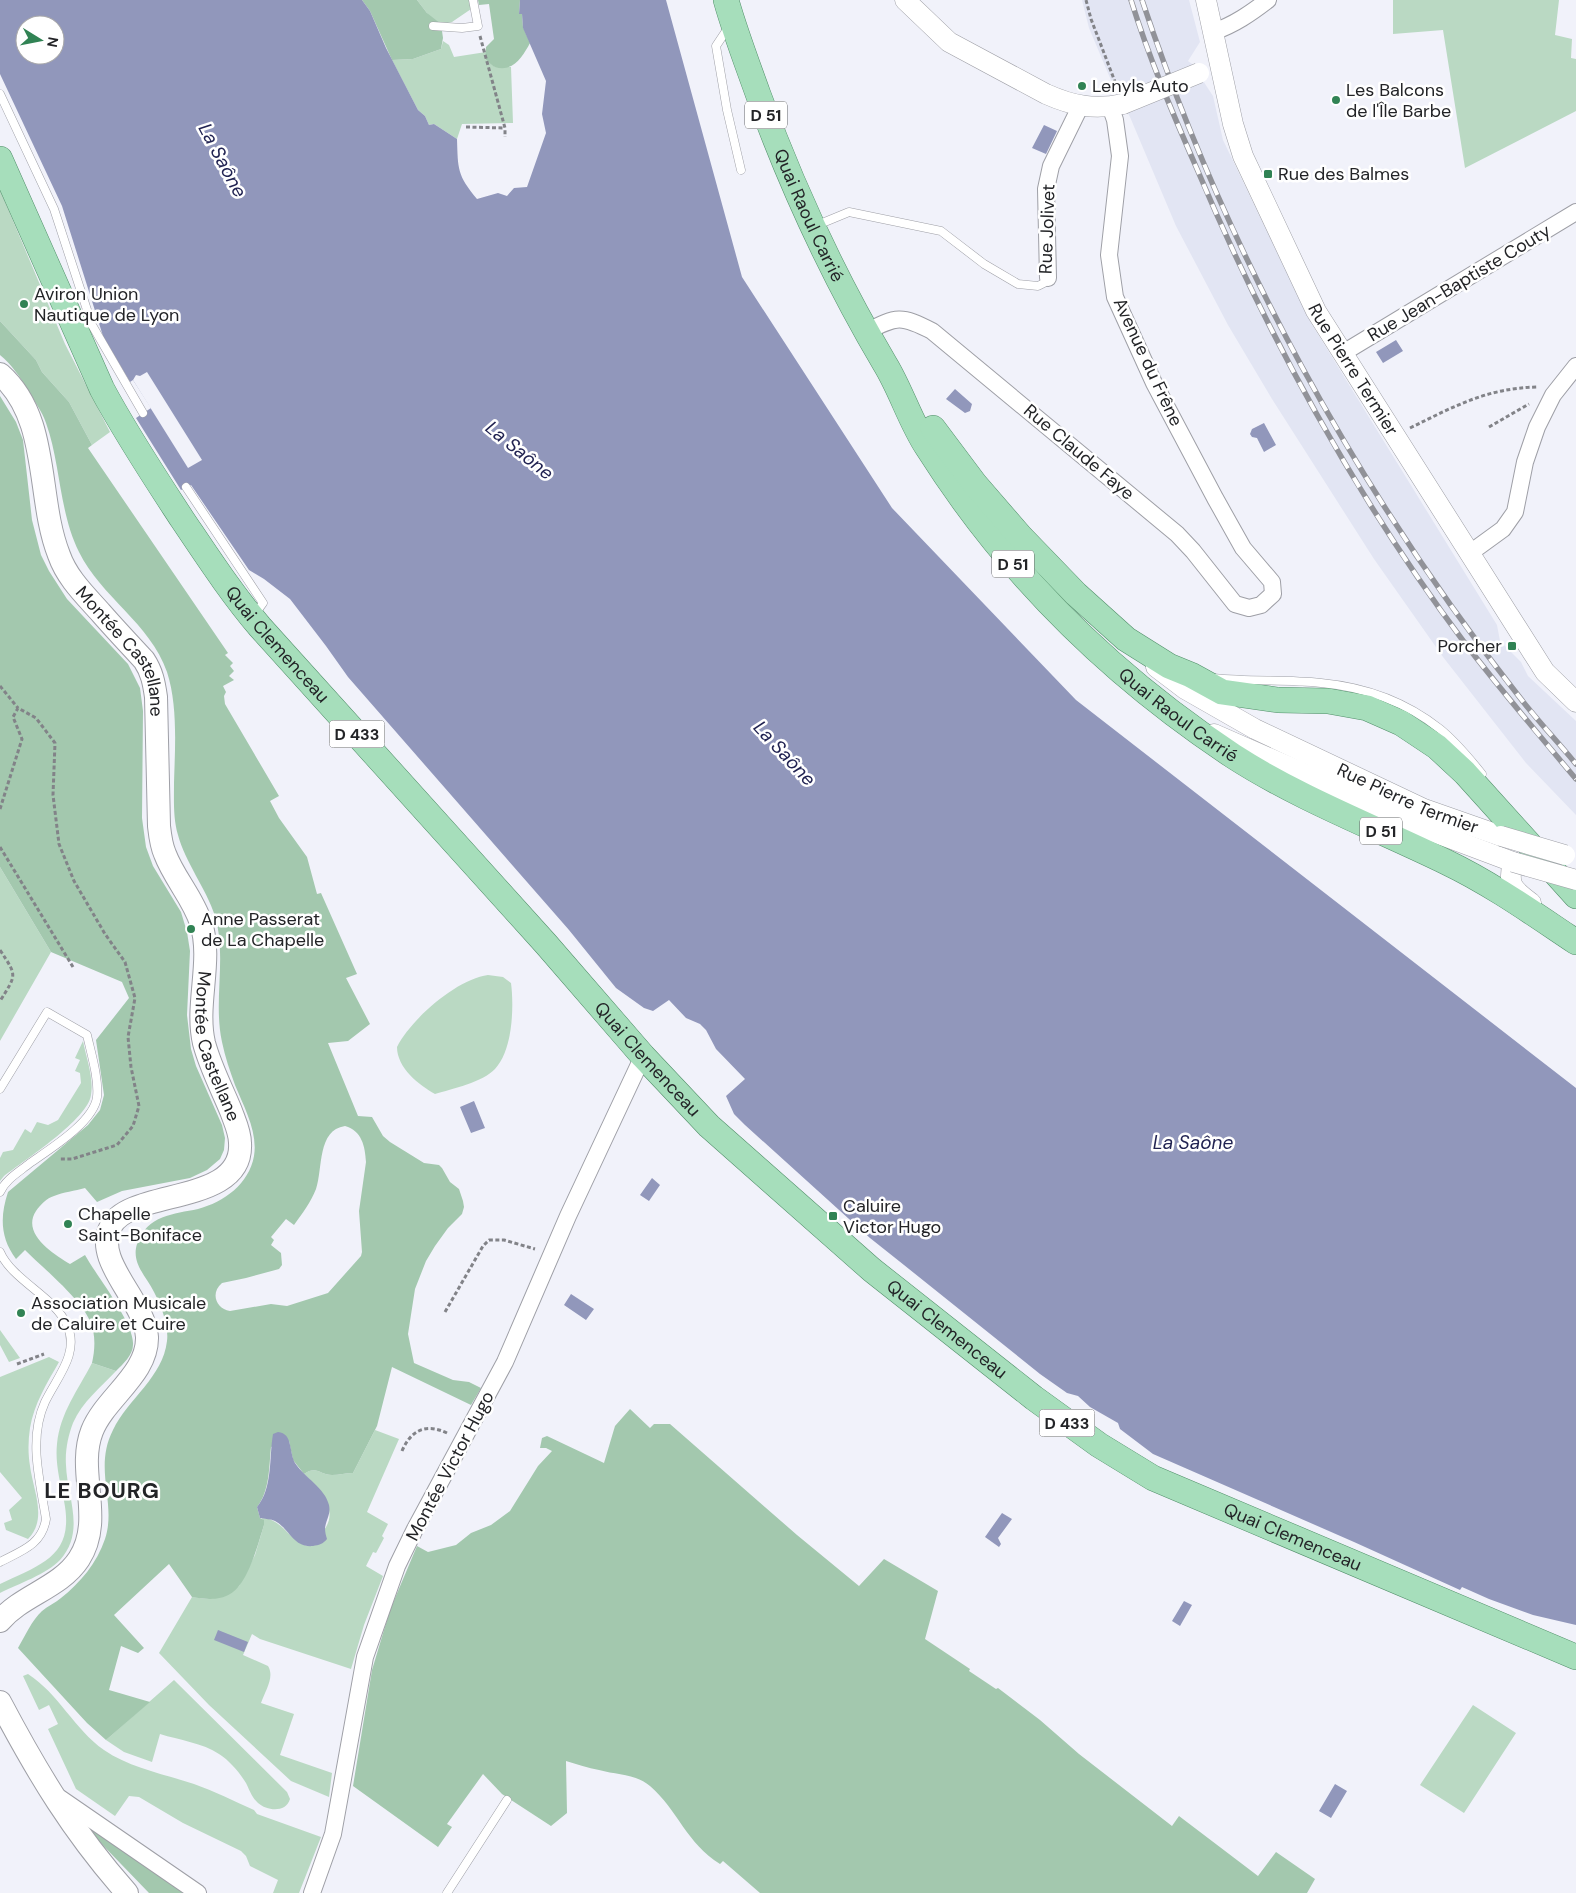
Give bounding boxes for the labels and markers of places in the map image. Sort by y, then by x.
place label: Lenyls Auto [1092,74,1189,98]
place label: Les Balcons de l'Île Barbe [1346,78,1451,123]
marker: Lenyls Auto [1076,80,1088,92]
marker: Les Balcons de l'Île Barbe [1330,94,1342,106]
place label: Rue des Balmes [1278,162,1409,186]
marker: Rue des Balmes [1262,168,1274,180]
place label: Aviron Union Nautique de Lyon [34,282,179,327]
marker: Aviron Union Nautique de Lyon [18,298,30,310]
place label: Porcher [1438,634,1502,658]
marker: Porcher [1506,640,1518,652]
place label: Anne Passerat de La Chapelle [201,907,324,952]
marker: Anne Passerat de La Chapelle [185,923,197,935]
place label: Caluire Victor Hugo [843,1194,941,1239]
place label: Chapelle Saint-Boniface [78,1202,202,1247]
marker: Caluire Victor Hugo [827,1210,839,1222]
marker: Chapelle Saint-Boniface [62,1218,74,1230]
place label: Association Musicale de Caluire et Cuire [31,1291,206,1336]
marker: Association Musicale de Caluire et Cuire [15,1307,27,1319]

